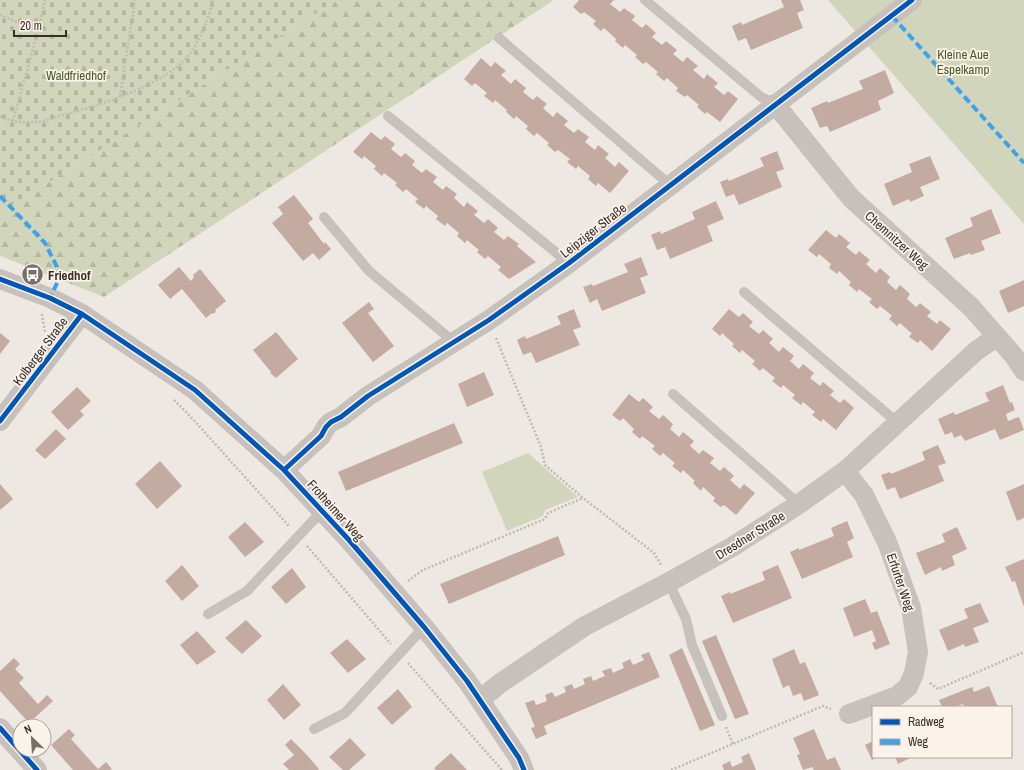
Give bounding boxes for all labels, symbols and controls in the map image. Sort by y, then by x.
scale bar [14,12,66,38]
text: 20 m [20,18,42,34]
park label: Kleine Aue Espelkamp [937,46,989,78]
park label: Waldfriedhof [46,67,106,84]
street label: Leipziger Straße [557,199,630,262]
street label: Chemnitzer Weg [861,207,932,273]
bus stop icon: Friedhof [19,262,45,288]
place label: Friedhof [48,267,91,284]
street label: Kolberger Straße [9,314,72,389]
street label: Frotheimer Weg [304,476,368,545]
street label: Dresdner Straße [712,507,788,564]
street label: Erfurter Weg [883,551,918,613]
legend [872,706,1012,758]
text: Radweg [908,714,945,730]
north arrow [12,718,52,758]
text: N [22,721,34,737]
text: Weg [908,734,929,750]

